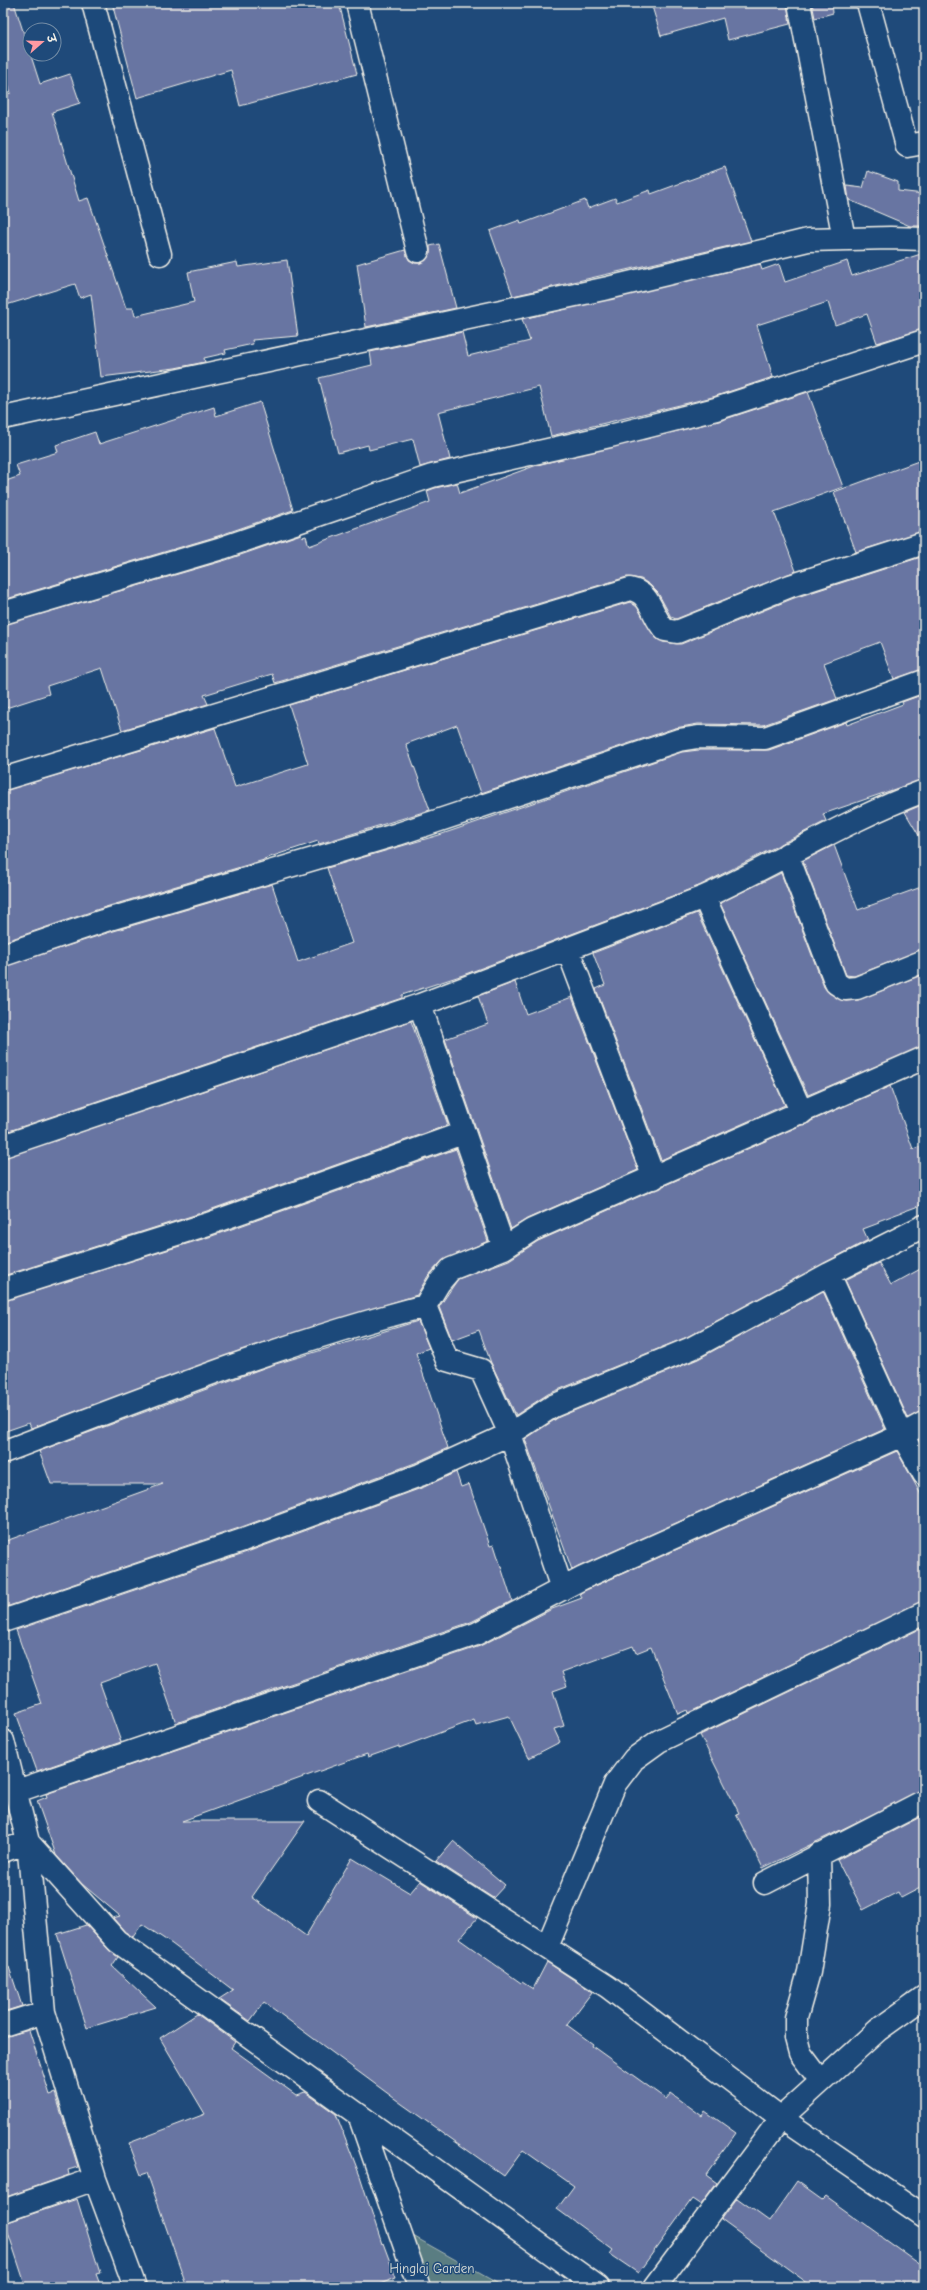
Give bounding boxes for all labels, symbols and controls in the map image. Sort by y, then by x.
north arrow [22,22,62,62]
text: उ [43,32,59,46]
park label: Hinglaj Garden [390,2261,474,2276]

